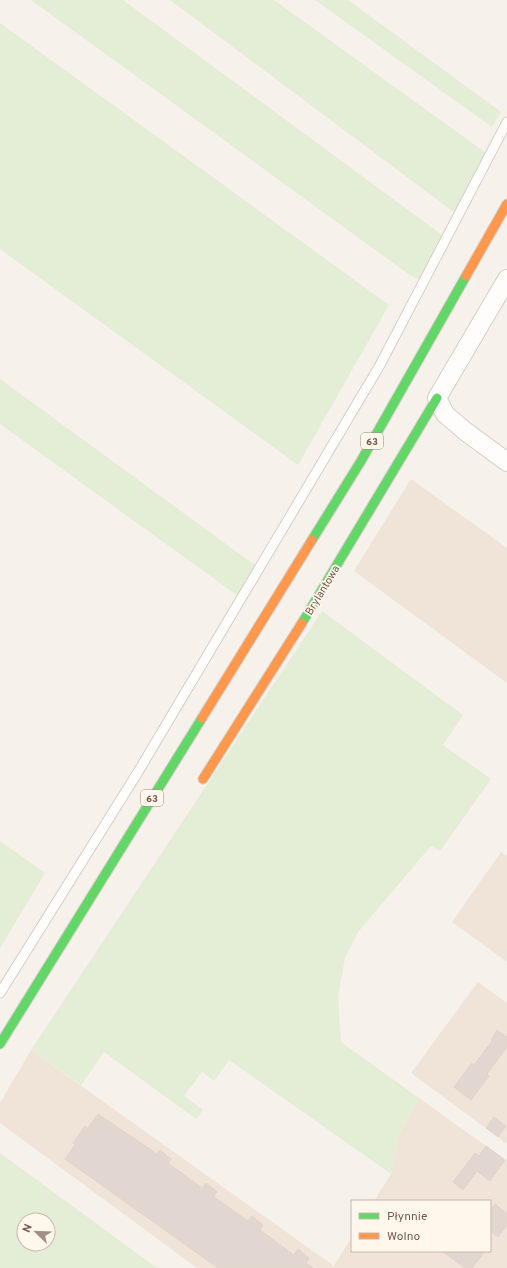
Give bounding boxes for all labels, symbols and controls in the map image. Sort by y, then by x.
road number: 63 [361,433,383,449]
street label: Brylantowa [302,563,343,618]
road number: 63 [141,790,163,806]
legend [351,1200,491,1252]
text: Płynnie [387,1209,427,1225]
north arrow [16,1212,56,1252]
text: N [20,1222,36,1235]
text: Wolno [387,1229,421,1245]

